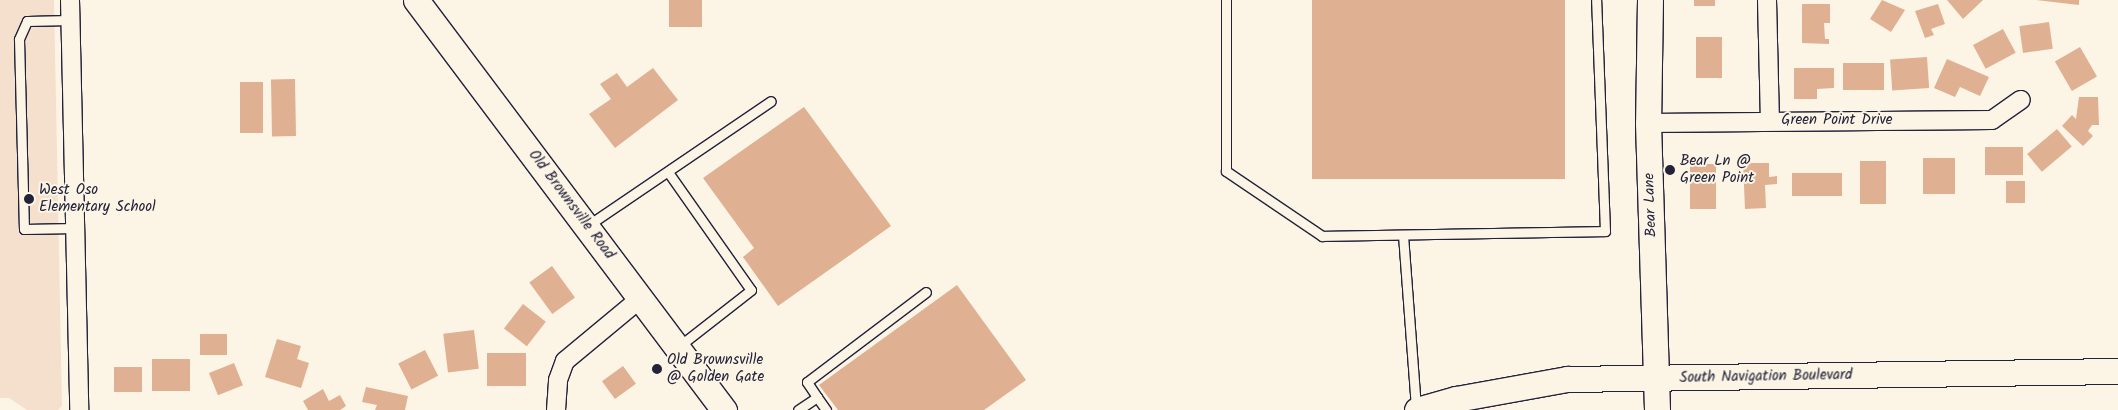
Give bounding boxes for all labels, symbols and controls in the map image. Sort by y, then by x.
street label: Green Point Drive [1781,112,1893,130]
street label: Old Brownsville Road [524,147,618,263]
place label: Bear Ln @ Green Point [1680,152,1754,187]
marker: Bear Ln @ Green Point [1664,164,1676,176]
street label: Bear Lane [1641,173,1661,237]
place label: West Oso Elementary School [39,181,156,216]
marker: West Oso Elementary School [23,193,35,205]
place label: Old Brownsville @ Golden Gate [667,351,764,386]
marker: Old Brownsville @ Golden Gate [651,363,663,375]
street label: South Navigation Boulevard [1679,366,1853,388]

